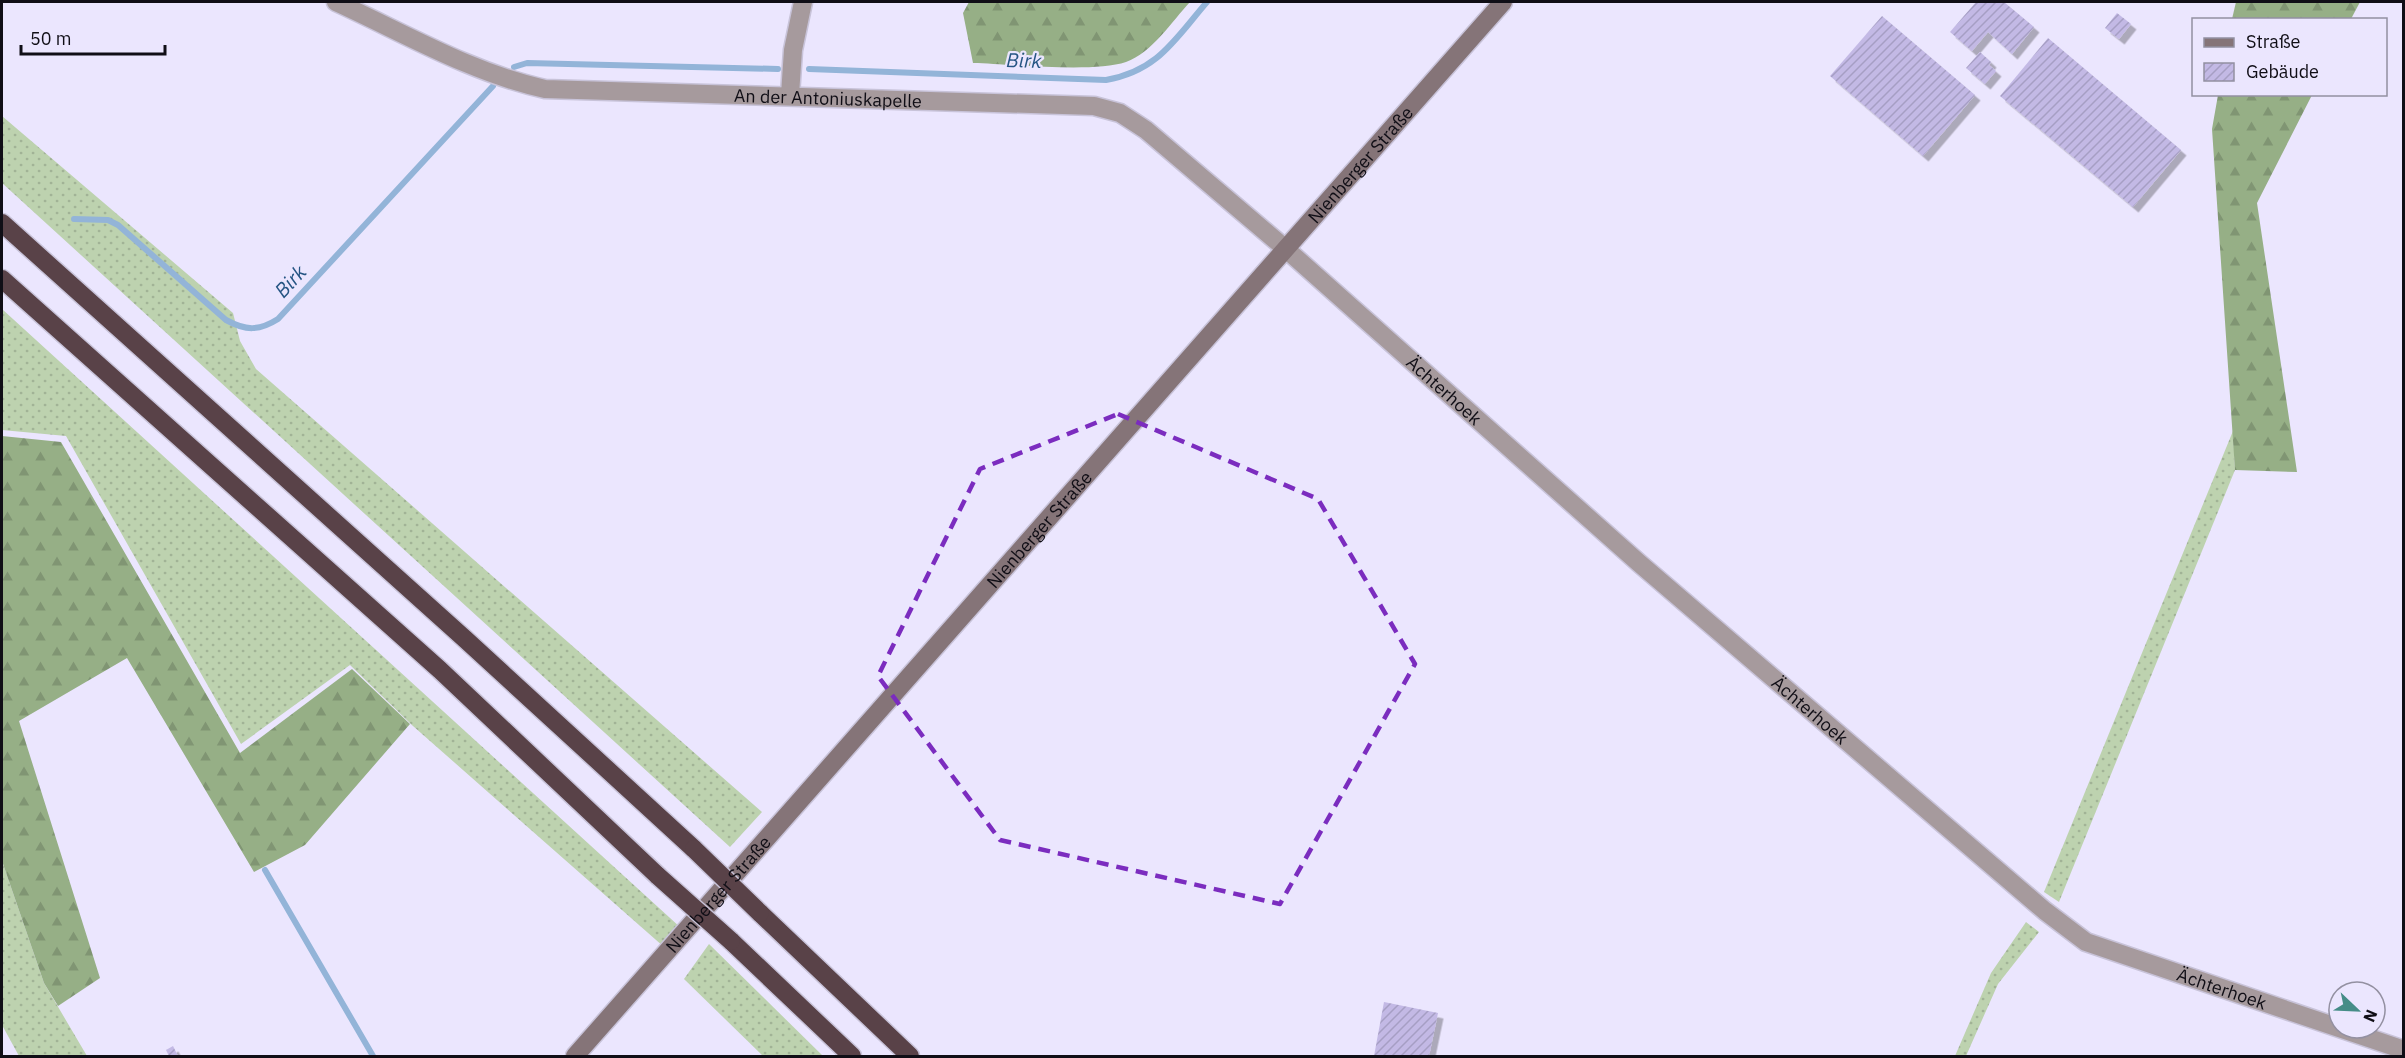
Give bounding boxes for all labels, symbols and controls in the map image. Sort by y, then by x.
scale bar [21,18,165,56]
legend [2192,18,2387,96]
text: 50 m [30,27,72,50]
text: Straße [2246,30,2300,53]
water label: Birk [1006,46,1043,74]
text: Gebäude [2246,60,2319,83]
street label: An der Antoniuskapelle [734,83,922,112]
street label: Nienberger Straße [1302,101,1418,228]
water label: Birk [268,258,312,303]
street label: Ächterhoek [1402,350,1487,430]
street label: Nienberger Straße [981,466,1097,592]
street label: Ächterhoek [1767,671,1854,749]
street label: Nienberger Straße [660,830,775,957]
street label: Ächterhoek [2174,962,2270,1014]
north arrow [2327,980,2387,1040]
text: N [2359,1007,2382,1025]

